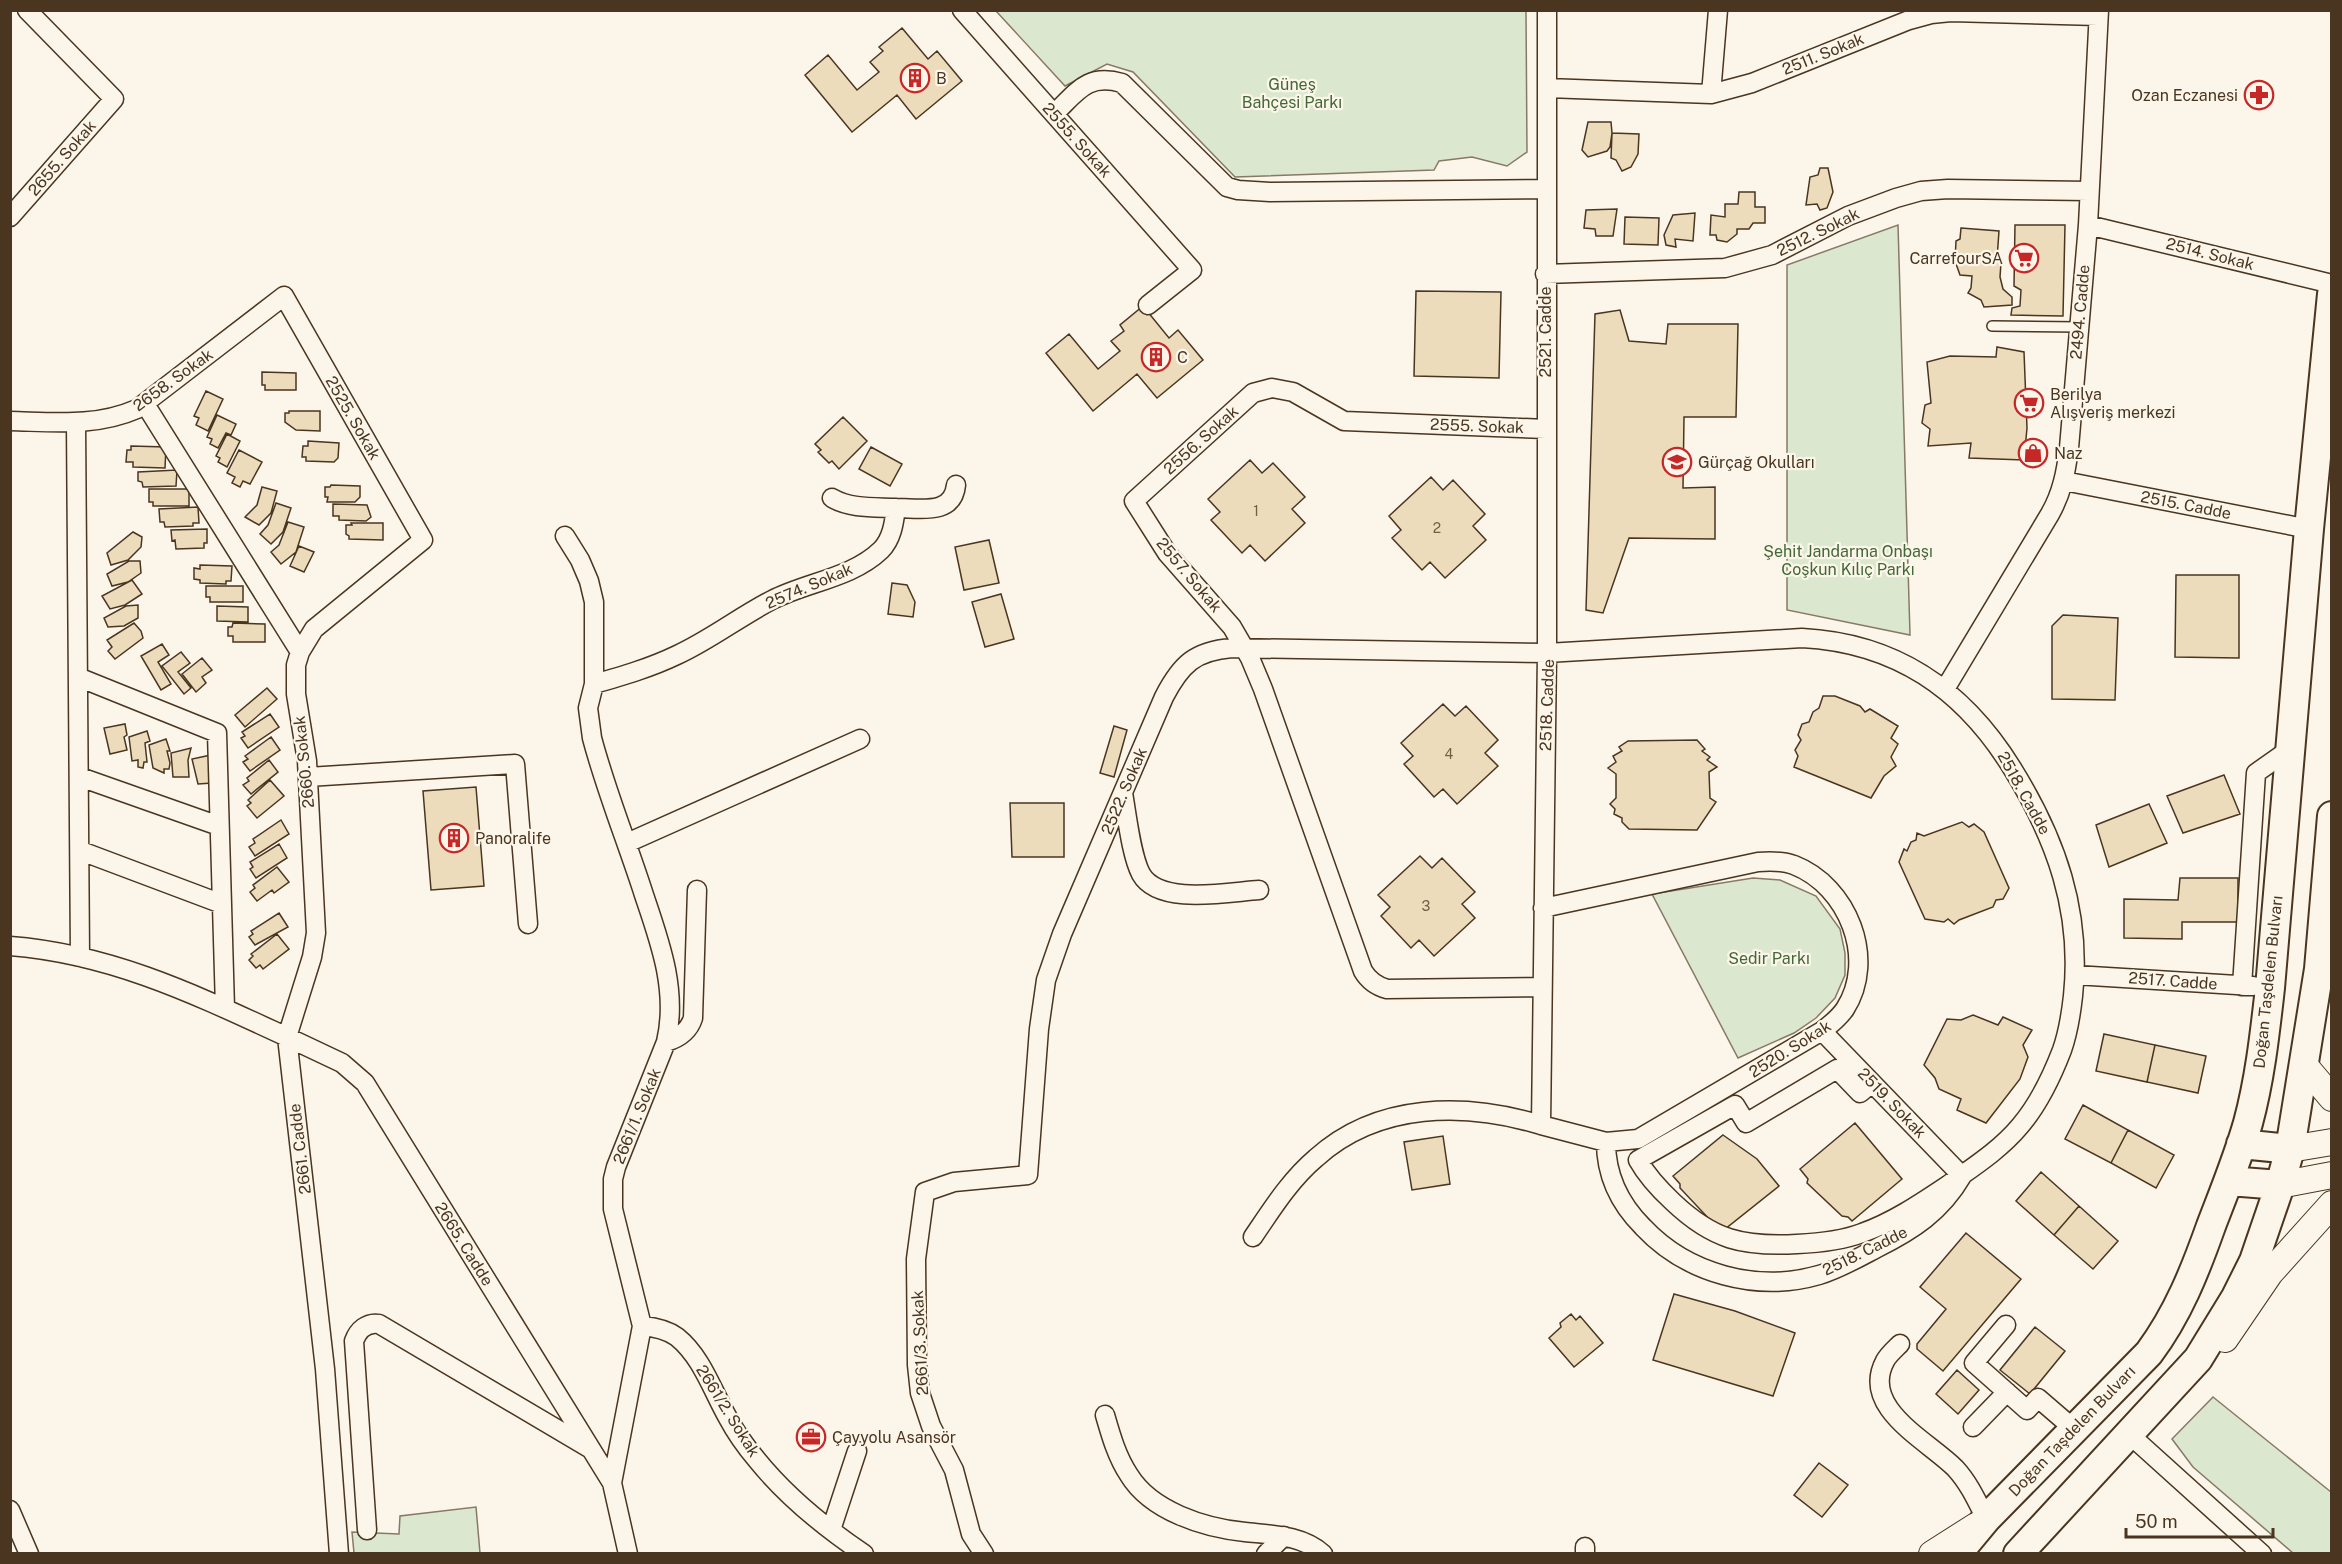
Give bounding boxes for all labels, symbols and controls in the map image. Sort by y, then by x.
street label: 2511. Sokak [1779,29,1867,79]
building icon: B [899,62,931,94]
place label: B [936,69,947,88]
park label: Güneş Bahçesi Parkı [1242,75,1342,112]
pharmacy icon: Ozan Eczanesi [2243,79,2275,111]
place label: Ozan Eczanesi [2131,86,2238,105]
street label: 2555. Sokak [1038,99,1116,181]
street label: 2655. Sokak [24,116,100,200]
street label: 2512. Sokak [1774,204,1862,260]
street label: 2514. Sokak [2164,234,2256,274]
supermarket icon: CarrefourSA [2008,242,2040,274]
place label: CarrefourSA [1909,249,2003,268]
street label: 2494. Cadde [2066,264,2094,360]
street label: 2521. Cadde [1536,286,1555,378]
building icon: C [1140,341,1172,373]
street label: 2658. Sokak [129,345,217,415]
place label: C [1177,348,1188,367]
street label: 2525. Sokak [321,373,385,463]
place label: Berilya Alışveriş merkezi [2050,385,2175,422]
supermarket icon: Berilya Alışveriş merkezi [2013,387,2045,419]
street label: 2556. Sokak [1160,402,1242,478]
street label: 2555. Sokak [1430,415,1524,437]
shop icon: Naz [2017,437,2049,469]
place label: Naz [2054,444,2083,463]
school or university icon: Gürçağ Okulları [1661,446,1693,478]
place label: Gürçağ Okulları [1698,453,1815,472]
street label: 2515. Cadde [2139,487,2233,523]
house number: 1 [1253,503,1259,519]
house number: 2 [1433,520,1441,536]
street label: 2557. Sokak [1152,534,1226,616]
park label: Şehit Jandarma Onbaşı Coşkun Kılıç Parkı [1763,542,1933,579]
street label: 2574. Sokak [763,559,855,613]
street label: 2518. Cadde [1536,659,1558,751]
street label: 2660. Sokak [290,715,318,809]
street label: 2522. Sokak [1097,745,1151,837]
house number: 4 [1445,746,1454,762]
street label: 2518. Cadde [1993,748,2055,838]
building icon: Panoralife [438,822,470,854]
place label: Panoralife [475,829,551,848]
street label: Doğan Taşdelen Bulvarı [2249,895,2287,1069]
house number: 3 [1422,898,1431,914]
park label: Sedir Parkı [1728,949,1810,968]
street label: 2517. Cadde [2128,968,2218,994]
street label: 2520. Sokak [1746,1016,1834,1082]
street label: 2519. Sokak [1854,1064,1930,1142]
street label: 2661/1. Sokak [609,1065,665,1167]
street label: 2661. Cadde [285,1103,315,1195]
street label: 2665. Cadde [431,1199,497,1289]
street label: 2518. Cadde [1820,1222,1910,1280]
street label: 2661/3. Sokak [908,1290,932,1396]
street label: 2661/2. Sokak [692,1362,764,1460]
street label: Doğan Taşdelen Bulvarı [2005,1362,2139,1500]
office icon: Çayyolu Asansör [795,1421,827,1453]
place label: Çayyolu Asansör [832,1428,956,1447]
scale bar [2126,1501,2273,1539]
text: 50 m [2135,1511,2178,1532]

